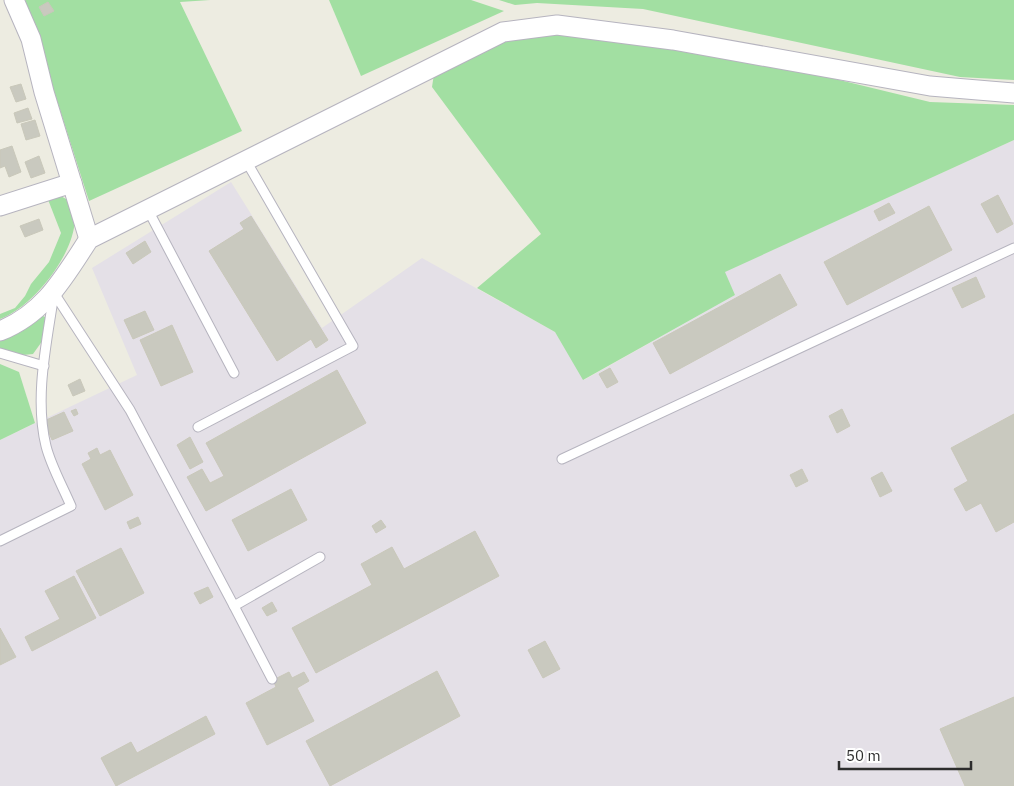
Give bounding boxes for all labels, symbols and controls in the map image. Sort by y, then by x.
scale bar [839,738,972,770]
text: 50 m [846,746,881,765]

